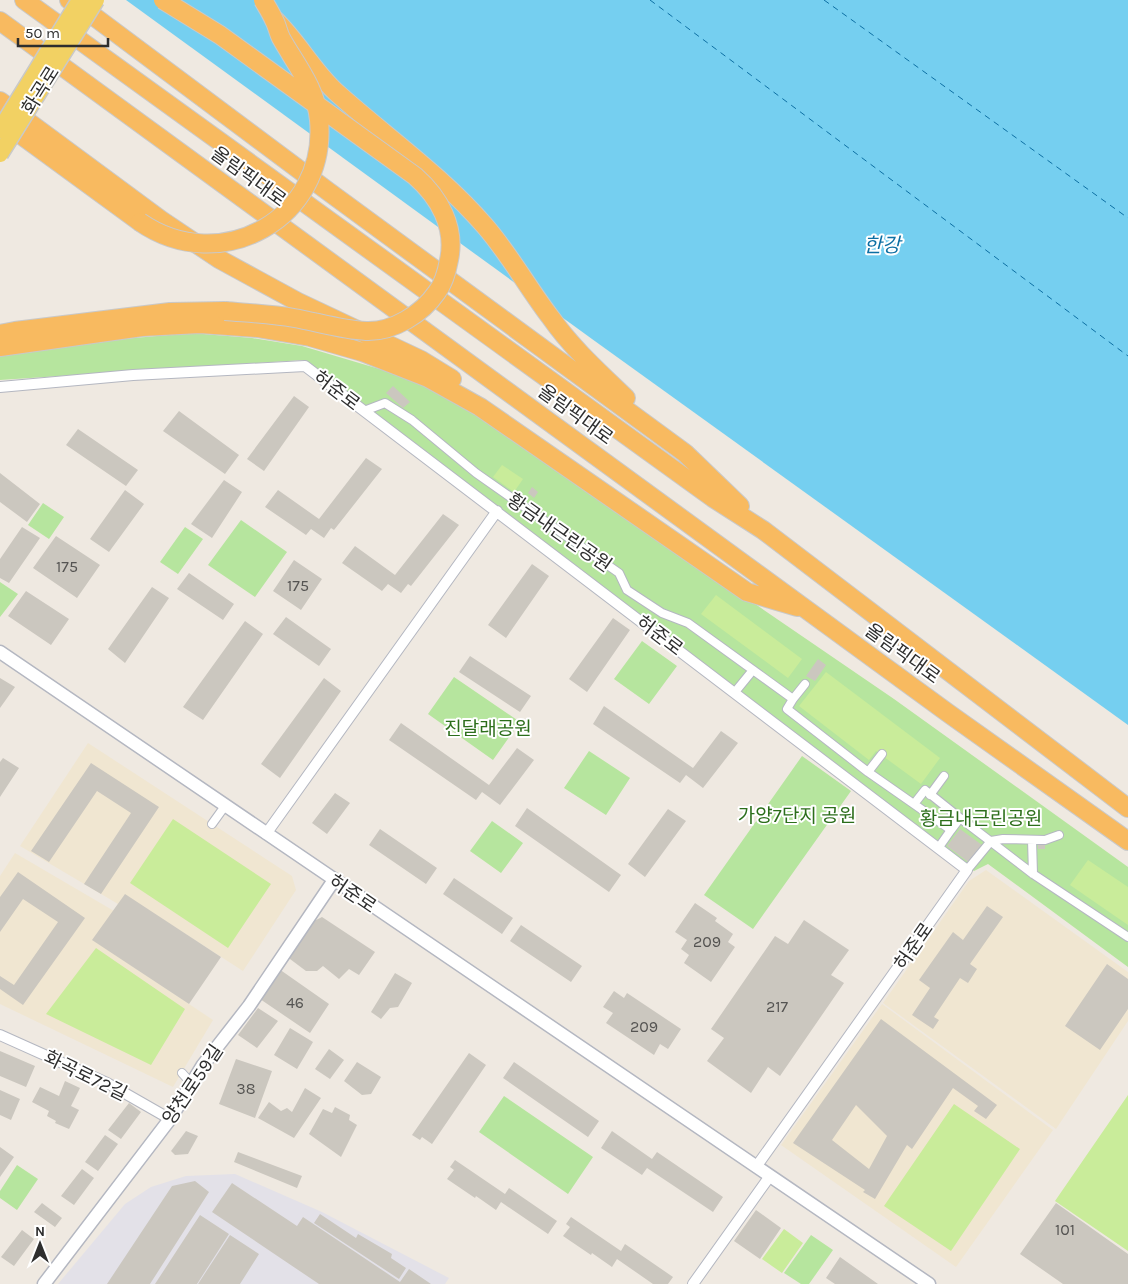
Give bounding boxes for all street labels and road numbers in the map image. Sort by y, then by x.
street label: 화곡로 [18,62,64,119]
street label: 올림픽대로 [207,142,290,211]
street label: 허준로 [309,366,364,415]
street label: 올림픽대로 [534,380,617,449]
street label: 황금내근린공원 [503,489,616,577]
street label: 허준로 [632,611,687,660]
street label: 올림픽대로 [861,619,944,688]
street label: 허준로 [325,870,380,918]
street label: 허준로 [890,919,938,974]
street label: 양천로59길 [158,1040,228,1129]
street label: 화곡로72길 [40,1046,131,1105]

